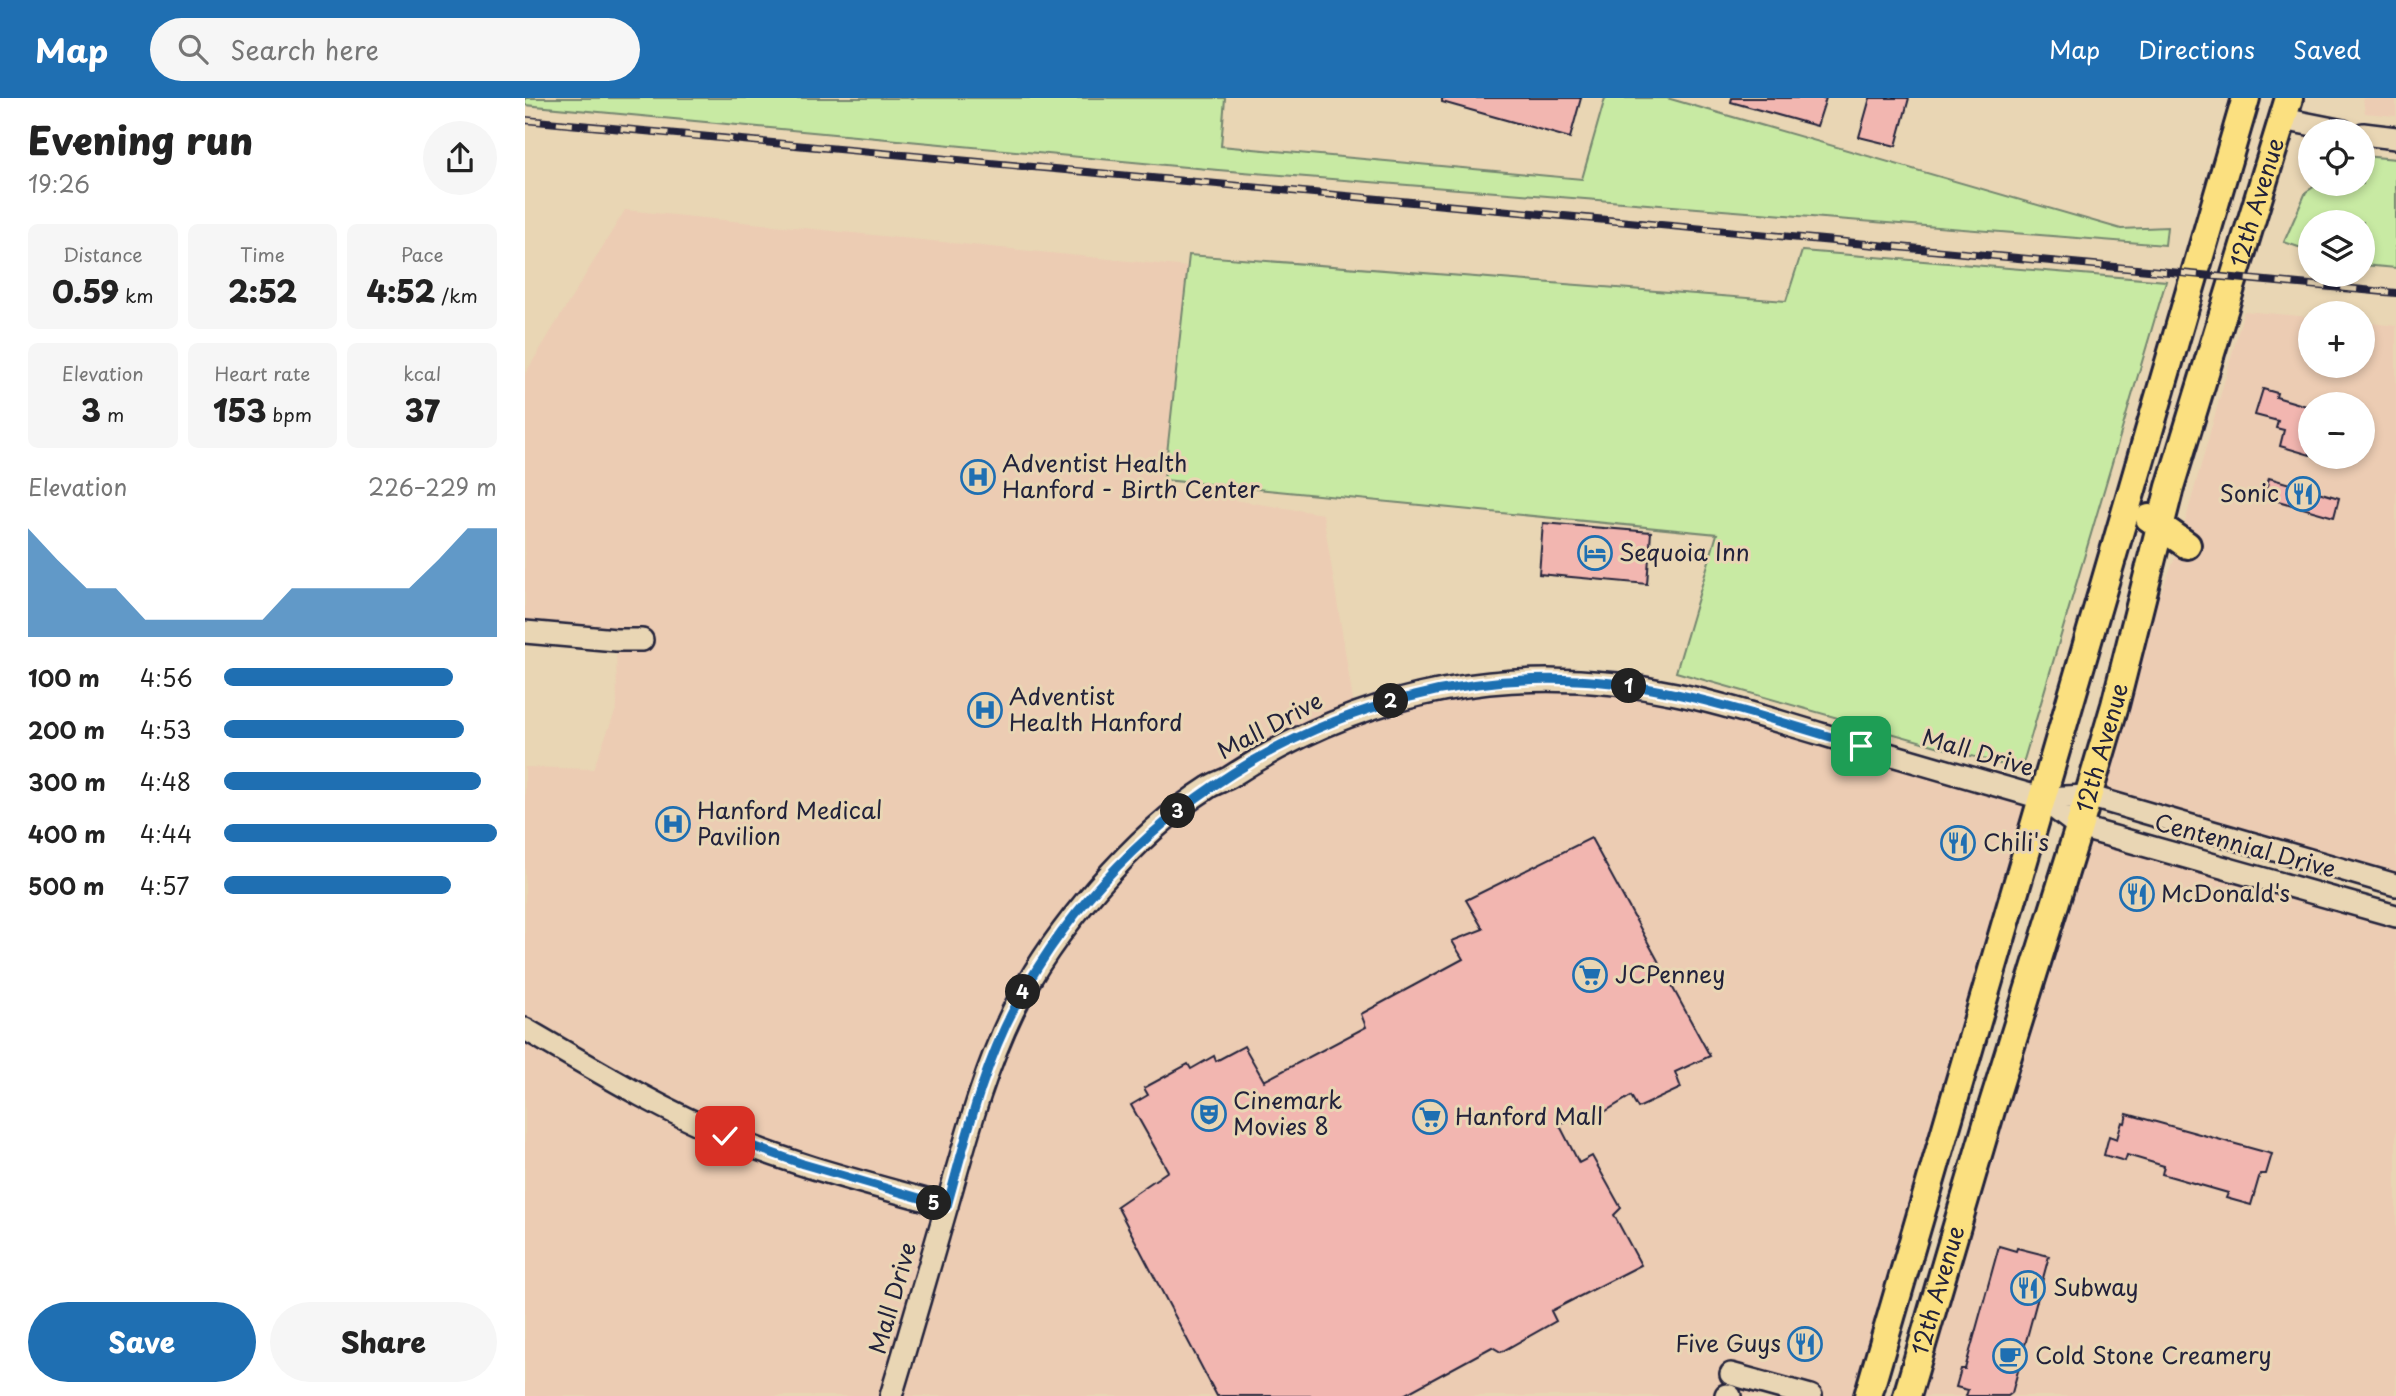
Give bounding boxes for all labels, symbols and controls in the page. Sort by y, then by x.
search box [150,18,640,81]
text: Map [35,24,108,74]
icon: search [174,30,212,68]
text: Search here [230,30,379,69]
text: Map [2049,31,2100,67]
text: Directions [2138,31,2255,67]
text: Saved [2293,31,2361,67]
text: Evening run [28,111,253,168]
map controls [2298,119,2375,469]
button: locate [2298,119,2375,196]
button: share [423,121,497,195]
street label: 12th Avenue [2219,133,2292,271]
text: 19:26 [28,166,90,201]
button: layers [2298,210,2375,287]
text: Distance [63,240,143,268]
text: Time [240,240,285,268]
text: Pace [401,240,444,268]
text: 0.59 [52,268,119,313]
text: 2:52 [228,268,297,313]
text: 4:52 [367,268,435,313]
text: km [119,281,154,309]
text: /km [435,281,478,309]
button: + [2298,301,2375,378]
text: Elevation [62,359,144,387]
text: Heart rate [215,359,310,387]
text: kcal [403,359,441,387]
text: 3 [81,387,101,432]
text: 153 [213,387,266,432]
text: 37 [405,387,440,432]
button: − [2298,392,2375,469]
text: m [101,400,124,428]
text: bpm [266,400,312,428]
place label: Adventist Health Hanford - Birth Center [1002,445,1260,506]
hospital icon: Adventist Health Hanford - Birth Center [959,458,997,496]
text: Elevation [28,469,127,504]
text: 226–229 m [368,469,497,504]
place label: Sonic [2220,475,2279,510]
restaurant icon: Sonic [2284,475,2322,513]
hotel icon: Sequoia Inn [1576,534,1614,572]
place label: Sequoia Inn [1619,534,1750,569]
text: 100 m [28,660,100,695]
text: 4:56 [140,660,193,695]
pin: 1 [1611,668,1647,704]
text: 1 [1624,671,1633,699]
place label: Adventist Health Hanford [1009,678,1183,739]
street label: 12th Avenue [2065,679,2136,816]
street label: Mall Drive [1210,682,1328,767]
pin: 2 [1373,684,1409,718]
text: 2 [1384,686,1397,714]
hospital icon: Adventist Health Hanford [966,691,1004,729]
text: 200 m [28,712,105,747]
text: 4:53 [140,712,191,747]
pin [1831,716,1891,776]
street label: Mall Drive [1918,719,2039,784]
icon: arrive [1842,727,1880,765]
text: 300 m [28,764,106,799]
text: 4:48 [140,764,191,799]
place label: Hanford Medical Pavilion [697,792,882,853]
pin: 3 [1161,794,1195,828]
text: 3 [1171,796,1184,824]
street label: Centennial Drive [2151,804,2340,886]
hospital icon: Hanford Medical Pavilion [654,805,692,843]
text: 400 m [28,816,106,851]
text: 4:44 [140,816,192,851]
restaurant icon: Chili's [1939,824,1977,862]
place label: Chili's [1983,824,2049,859]
text: 500 m [28,868,105,903]
text: 4:57 [140,868,189,903]
restaurant icon: McDonald's [2118,875,2156,913]
place label: McDonald's [2161,875,2290,910]
supermarket icon: JCPenney [1571,956,1609,994]
place label: JCPenney [1615,956,1725,991]
pin: 4 [1005,974,1041,1010]
text: 4 [1016,977,1029,1005]
place label: Cinemark Movies 8 [1233,1082,1342,1143]
theatre icon: Cinemark Movies 8 [1190,1095,1228,1133]
supermarket icon: Hanford Mall [1411,1098,1449,1136]
place label: Hanford Mall [1455,1098,1603,1133]
pin [695,1106,755,1166]
icon: check [706,1117,744,1155]
pin: 5 [917,1186,951,1220]
text: 5 [927,1188,940,1216]
street label: 12th Avenue [1901,1221,1972,1359]
street label: Mall Drive [859,1237,924,1358]
restaurant icon: Subway [2009,1269,2047,1307]
place label: Subway [2053,1269,2138,1304]
button: Save [28,1302,256,1382]
button: Share [270,1302,497,1382]
place label: Five Guys [1675,1325,1781,1360]
restaurant icon: Five Guys [1786,1325,1824,1363]
cafe icon: Cold Stone Creamery [1991,1337,2029,1375]
place label: Cold Stone Creamery [2035,1337,2272,1372]

